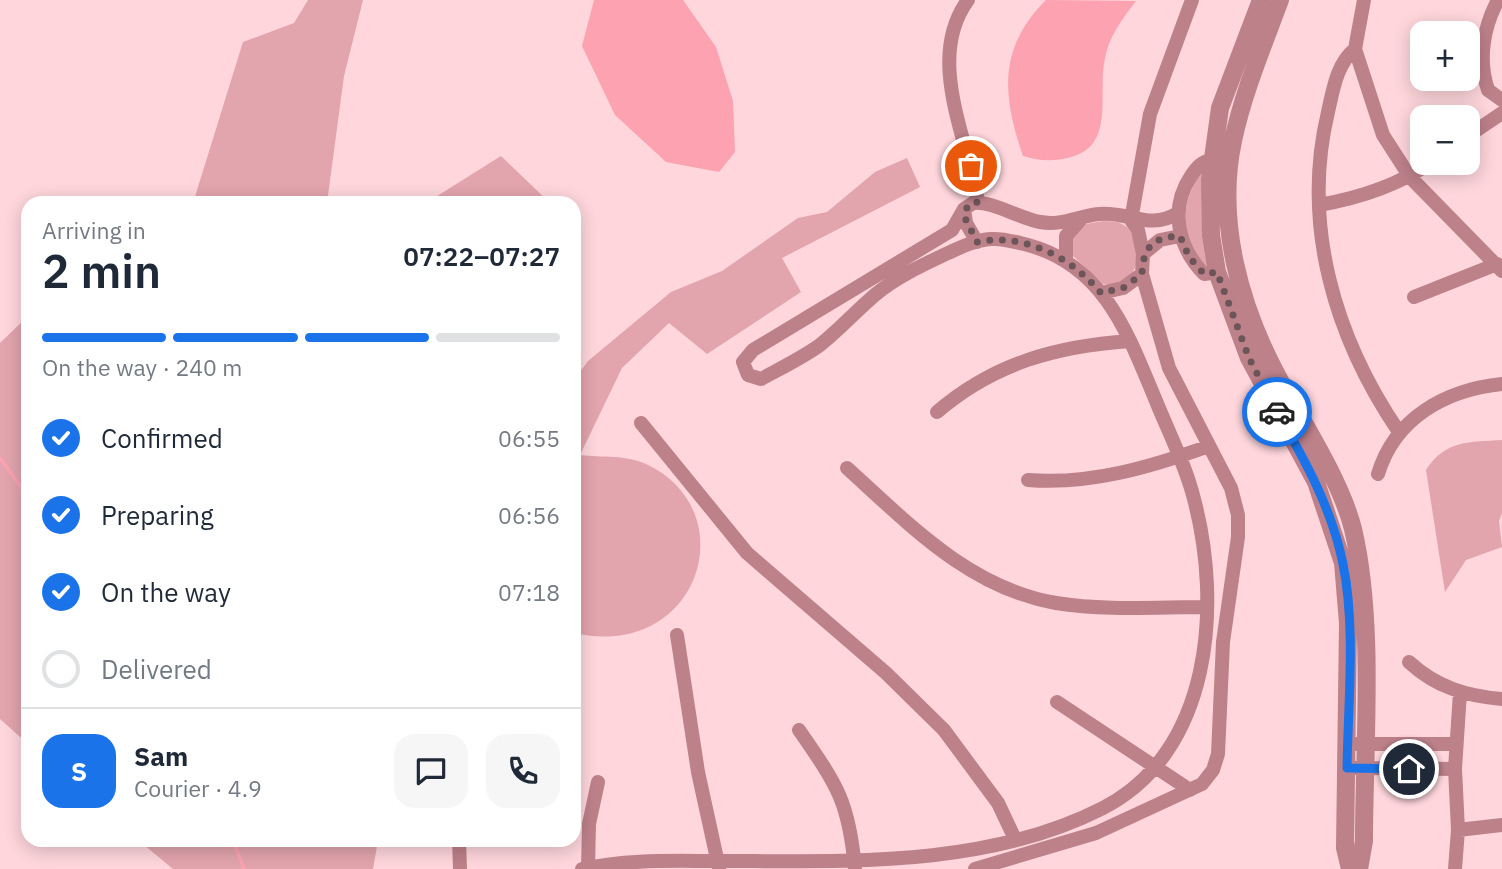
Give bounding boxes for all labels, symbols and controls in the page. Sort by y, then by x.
map controls [1410,21,1480,175]
button: + [1410,21,1480,91]
button: − [1410,105,1480,175]
pin [941,136,1001,196]
icon: bag [952,147,990,185]
text: Arriving in [42,215,146,245]
text: 07:22–07:27 [403,239,560,273]
text: 2 min [42,241,161,301]
text: On the way · 240 m [42,352,242,382]
courier [1242,377,1312,447]
icon: car [1258,393,1296,431]
icon: check [42,419,80,457]
text: Confirmed [101,421,223,455]
text: 06:55 [498,423,560,453]
icon: check [42,496,80,534]
text: Preparing [101,498,214,532]
text: 06:56 [498,500,560,530]
icon: check [42,573,80,611]
text: On the way [101,575,231,609]
text: 07:18 [498,577,560,607]
text: Delivered [101,652,212,686]
button: chat [394,734,468,808]
button: phone [486,734,560,808]
text: Sam [134,739,188,773]
pin [1379,739,1439,799]
icon: home [1390,750,1428,788]
text: S [71,754,87,788]
text: Courier · 4.9 [134,773,262,803]

